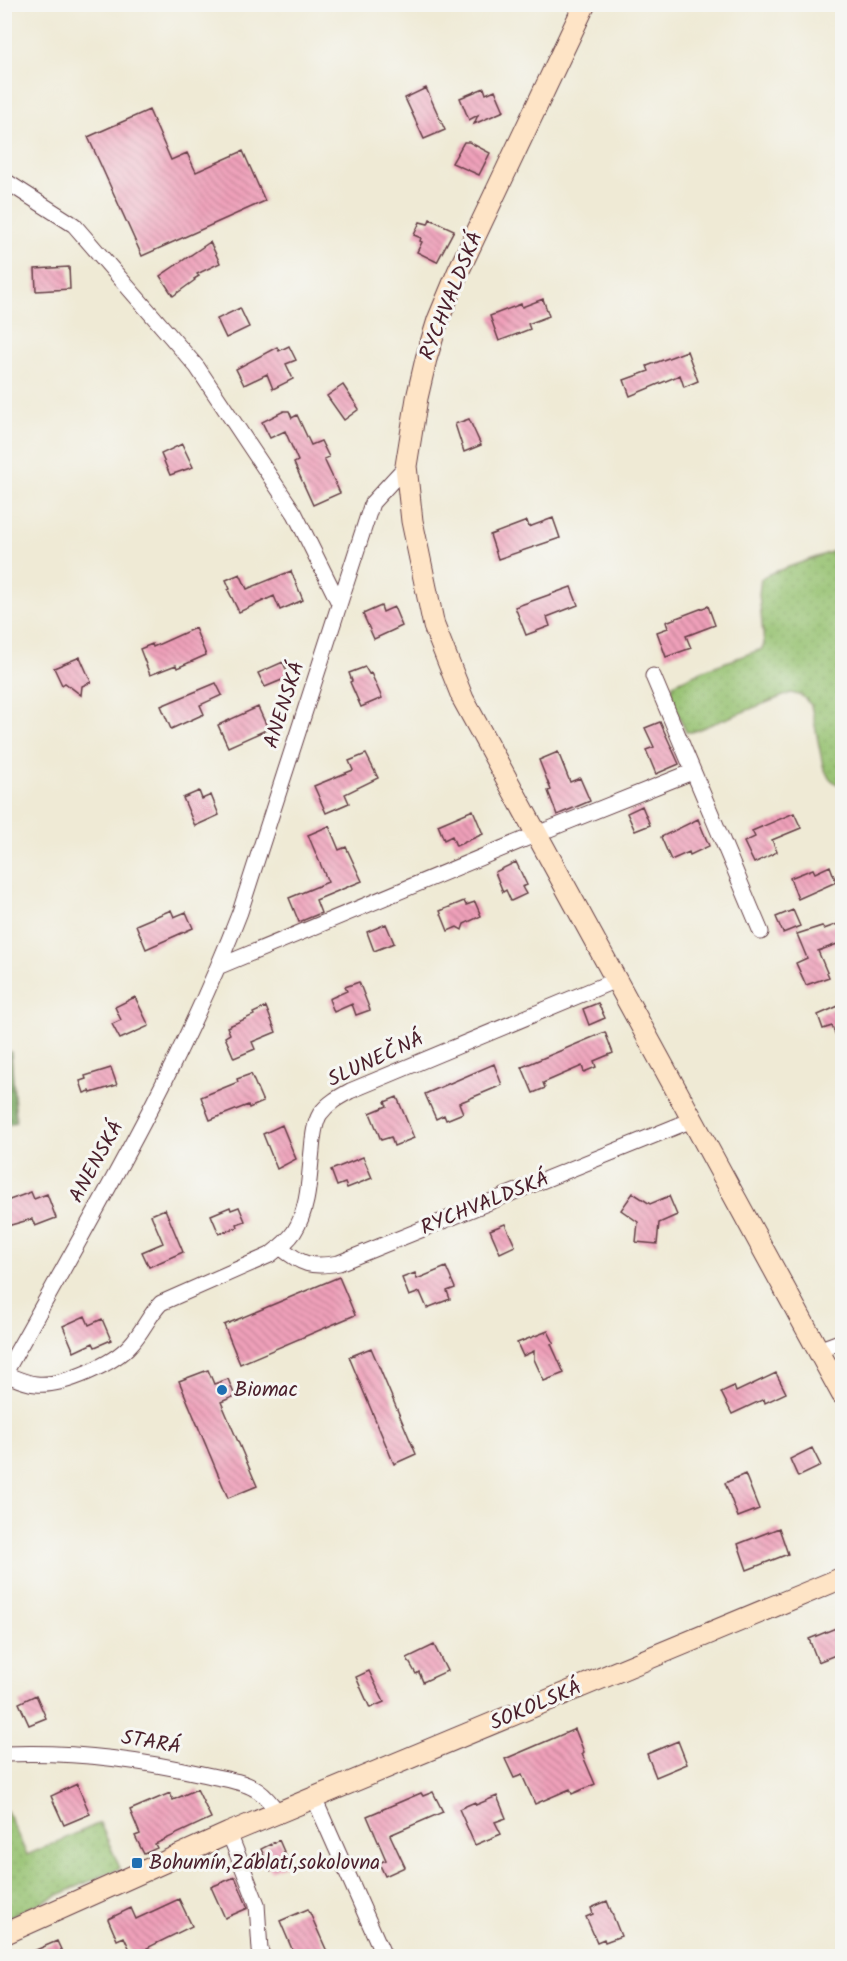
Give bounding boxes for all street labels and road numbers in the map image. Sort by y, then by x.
street label: RYCHVALDSKÁ [411,227,493,365]
street label: ANENSKÁ [255,657,315,753]
street label: SLUNEČNÁ [322,1023,430,1097]
street label: ANENSKÁ [61,1115,133,1209]
street label: RYCHVALDSKÁ [416,1163,554,1245]
street label: SOKOLSKÁ [485,1672,587,1740]
street label: STARÁ [118,1722,184,1764]

